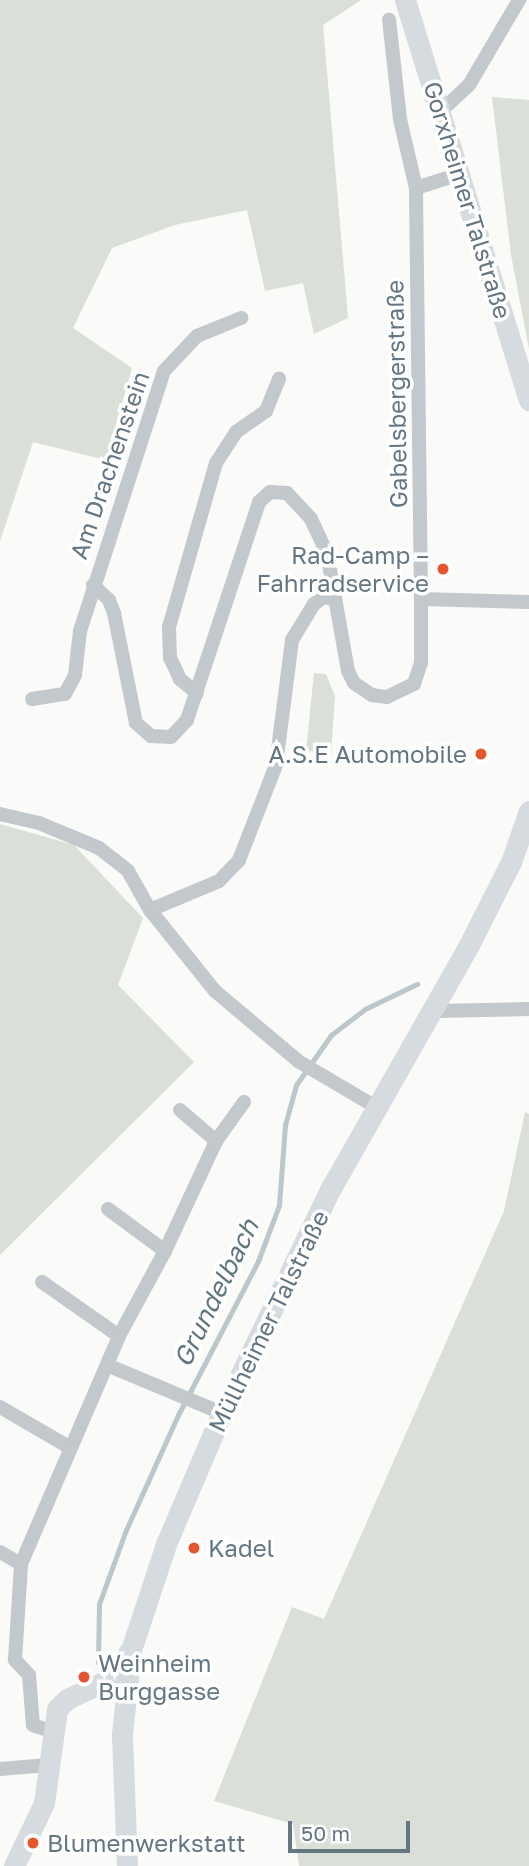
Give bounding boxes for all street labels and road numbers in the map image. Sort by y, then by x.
street label: Gorxheimer Talstraße [418,78,518,322]
street label: Gabelsbergerstraße [380,280,412,508]
street label: Am Drachenstein [63,367,155,563]
street label: Müllheimer Talstraße [202,1206,334,1436]

